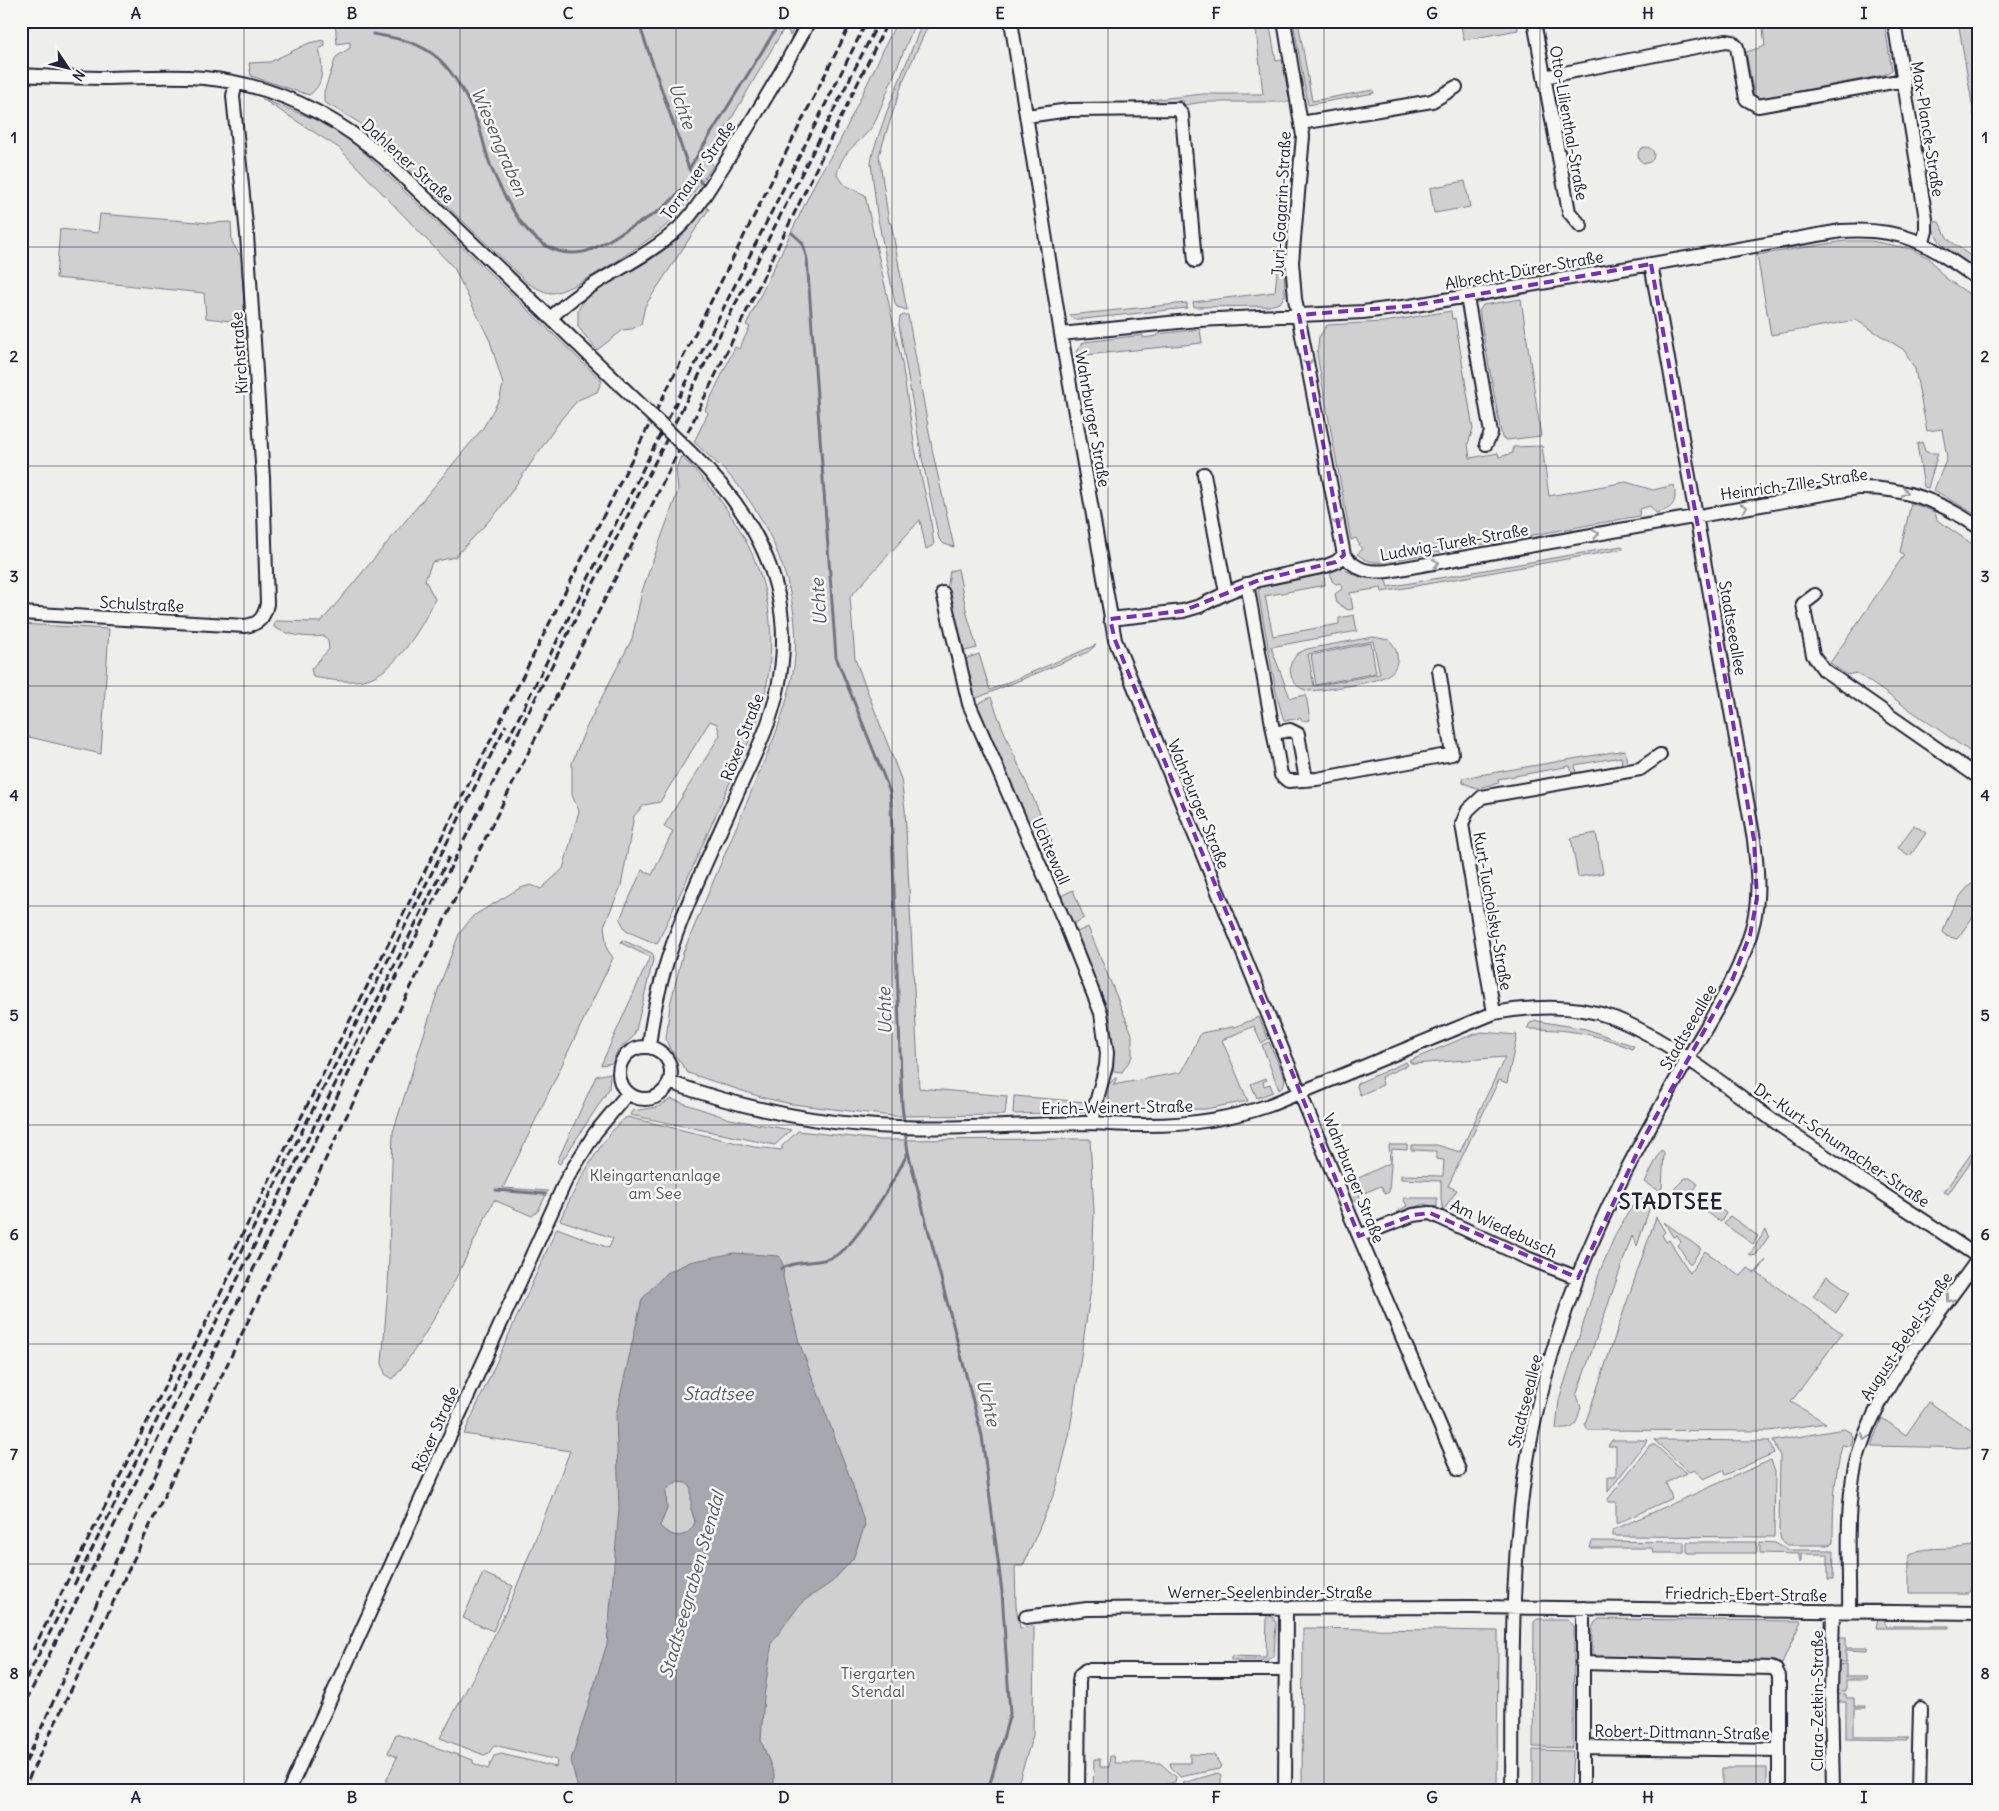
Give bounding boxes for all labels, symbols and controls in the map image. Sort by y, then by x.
text: A [131,3,141,23]
text: B [347,3,358,23]
text: C [563,3,574,23]
text: D [778,3,790,23]
text: E [995,3,1005,23]
text: F [1211,3,1221,23]
text: G [1426,3,1438,23]
text: H [1642,3,1654,23]
text: I [1861,3,1868,23]
north arrow [42,42,92,92]
street label: Otto-Lilienthal-Straße [1546,44,1592,202]
street label: Max-Planck-Straße [1907,60,1949,198]
text: N [68,66,89,85]
water label: Uchte [664,80,701,133]
water label: Wiesengraben [466,84,533,200]
street label: Dahlener Straße [358,114,458,208]
street label: Tornauer Straße [656,117,740,223]
text: 1 [11,127,17,147]
text: 1 [1982,127,1988,147]
street label: Juri-Gagarin-Straße [1267,131,1295,277]
street label: Albrecht-Dürer-Straße [1443,246,1605,294]
street label: Kirchstraße [226,311,252,395]
text: 2 [10,346,19,366]
text: 2 [1981,346,1990,366]
street label: Wahrburger Straße [1071,349,1115,489]
one-way arrow [1302,359,1312,367]
street label: Heinrich-Zille-Straße [1719,464,1869,504]
one-way arrow [1900,486,1909,497]
one-way arrow [1740,503,1749,513]
one-way arrow [1333,518,1343,527]
street label: Ludwig-Turek-Straße [1378,519,1530,565]
one-way arrow [1592,529,1601,539]
one-way arrow [1432,558,1441,568]
text: 3 [9,566,19,586]
text: 3 [1980,566,1990,586]
water label: Uchte [805,576,832,626]
street label: Stadtseeallee [1715,579,1751,677]
street label: Schulstraße [99,592,185,616]
street label: Röxer Straße [716,690,768,784]
street label: Wahrburger Straße [1164,736,1234,872]
text: 4 [9,785,19,805]
text: 4 [1980,785,1990,805]
street label: Uchtewall [1027,815,1075,887]
street label: Kurt-Tucholsky-Straße [1469,830,1517,992]
street label: Stadtseeallee [1655,980,1721,1074]
water label: Uchte [872,986,897,1035]
text: 5 [9,1005,19,1025]
text: 5 [1980,1005,1990,1025]
street label: Dr.-Kurt-Schumacher-Straße [1750,1079,1934,1211]
street label: Erich-Weinert-Straße [1041,1096,1193,1118]
street label: Wahrburger Straße [1319,1110,1389,1246]
park label: Kleingartenanlage am See [589,1165,721,1203]
district label: STADTSEE [1619,1188,1723,1215]
street label: Am Wiedebusch [1447,1194,1561,1262]
text: 6 [9,1224,19,1244]
text: 6 [1980,1224,1990,1244]
street label: August-Bebel-Straße [1856,1268,1956,1404]
one-way arrow [1947,1293,1956,1303]
street label: Stadtseeallee [1504,1352,1546,1450]
water label: Uchte [972,1377,1006,1430]
water label: Stadtsee [683,1382,754,1405]
street label: Röxer Straße [407,1383,463,1475]
one-way arrow [1860,1432,1871,1441]
text: 7 [10,1444,18,1464]
text: 7 [1981,1444,1989,1464]
water label: Stadtseegraben Stendal [654,1486,730,1681]
street label: Werner-Seelenbinder-Straße [1167,1582,1373,1602]
street label: Friedrich-Ebert-Straße [1665,1583,1827,1605]
street label: Clara-Zetkin-Straße [1807,1630,1827,1772]
text: 8 [9,1663,19,1683]
park label: Tiergarten Stendal [841,1663,915,1701]
text: 8 [1980,1663,1990,1683]
street label: Robert-Dittmann-Straße [1594,1720,1770,1744]
text: A [131,1787,141,1807]
text: B [347,1787,358,1807]
text: C [563,1787,574,1807]
text: D [778,1787,790,1807]
text: E [995,1787,1005,1807]
text: F [1211,1787,1221,1807]
text: G [1426,1787,1438,1807]
text: H [1642,1787,1654,1807]
text: I [1861,1787,1868,1807]

